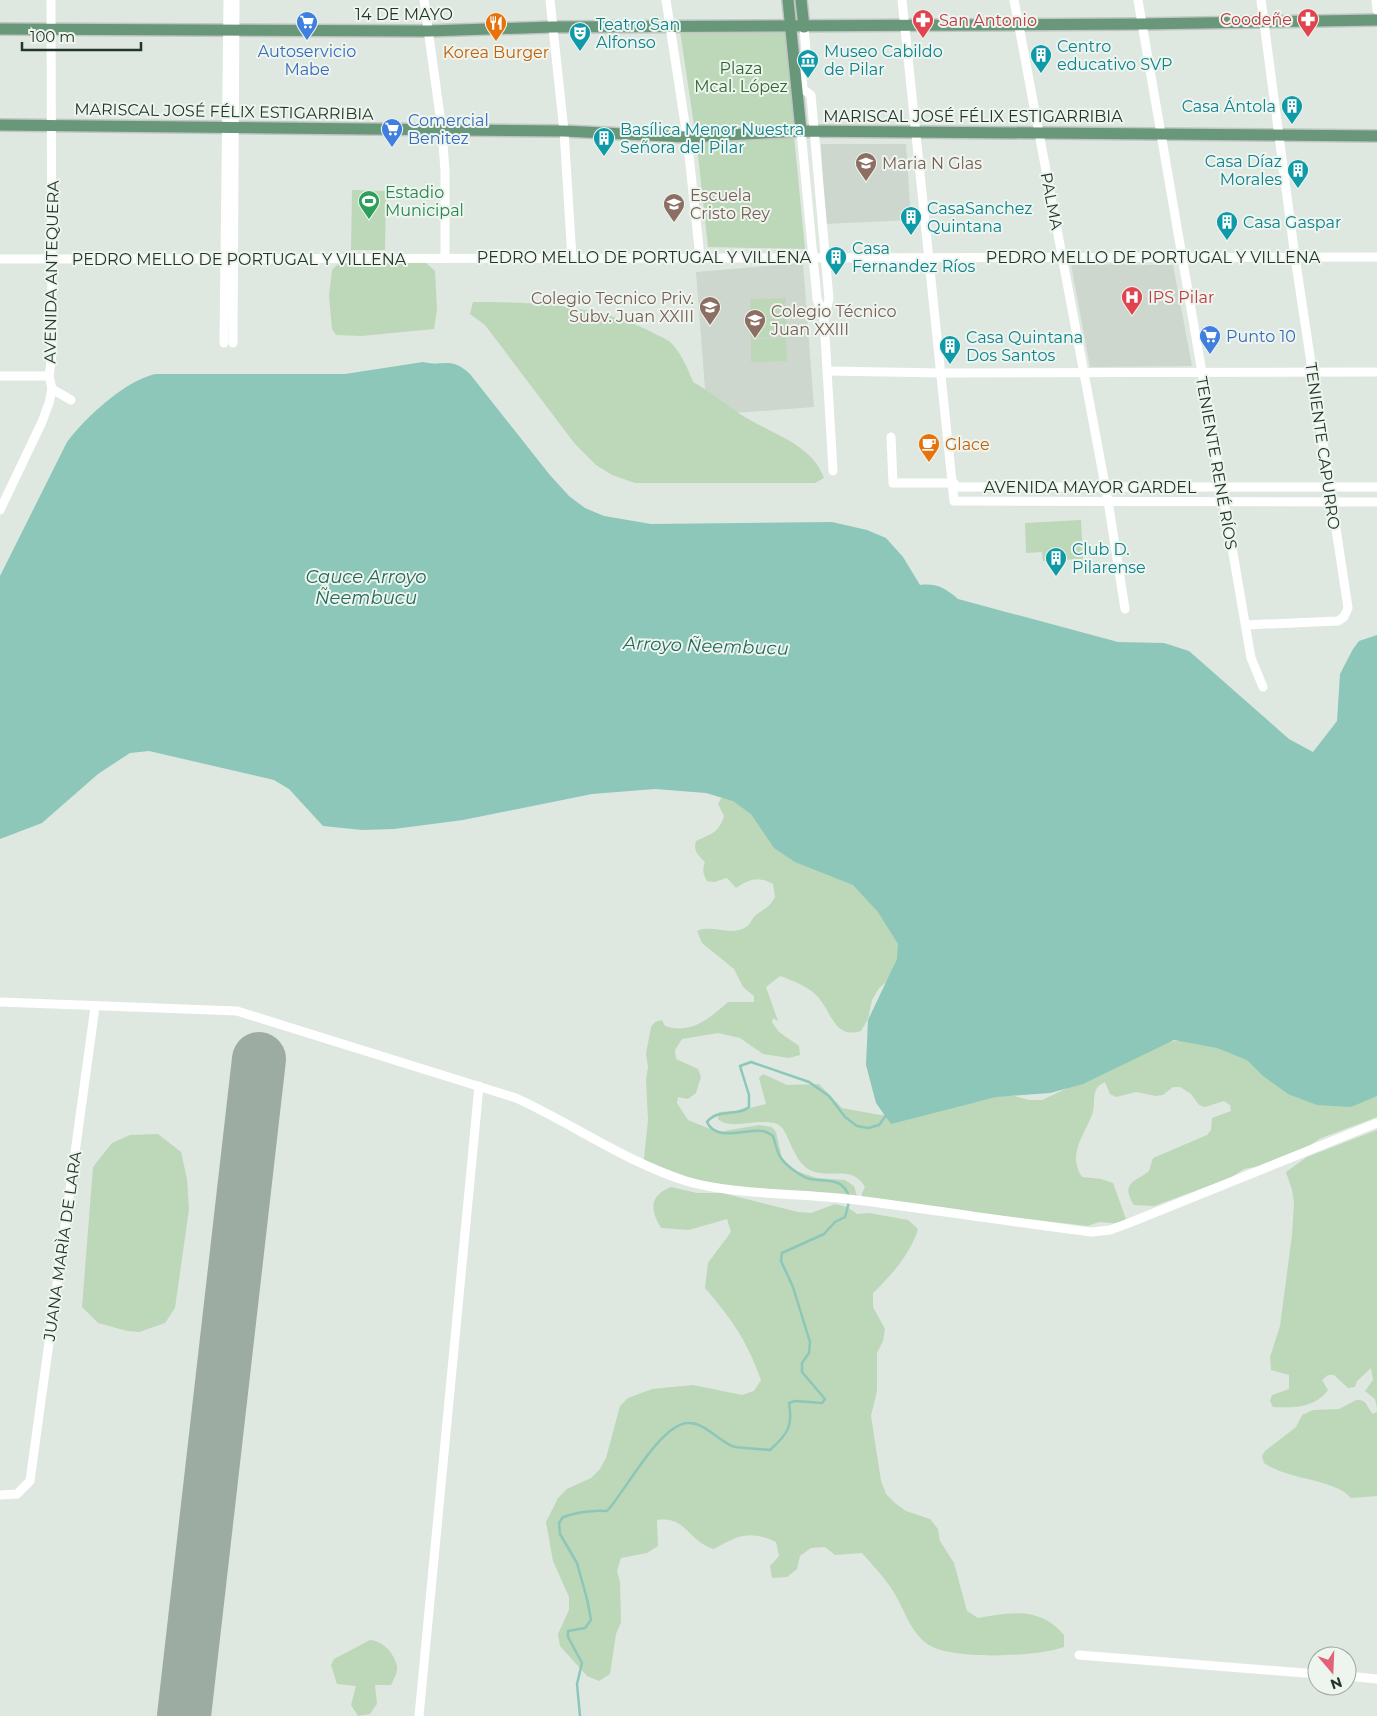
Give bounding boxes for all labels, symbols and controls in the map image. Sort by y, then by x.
street label: 14 DE MAYO [355,5,453,24]
pharmacy icon: Coodeñe [1296,7,1320,38]
pharmacy icon: San Antonio [911,8,935,39]
supermarket icon: Autoservicio Mabe [295,10,319,41]
place label: Coodeñe [1220,10,1292,29]
restaurant icon: Korea Burger [484,11,508,42]
place label: San Antonio [939,11,1037,30]
place label: Teatro San Alfonso [596,15,680,52]
scale bar [22,20,141,52]
theatre icon: Teatro San Alfonso [568,21,592,52]
text: 100 m [30,27,75,46]
place label: Centro educativo SVP [1057,37,1172,74]
place label: Autoservicio Mabe [258,42,356,79]
place label: Museo Cabildo de Pilar [824,42,943,79]
place label: Korea Burger [443,43,549,62]
building icon: Centro educativo SVP [1029,43,1053,74]
museum icon: Museo Cabildo de Pilar [796,48,820,79]
park label: Plaza Mcal. López [694,59,788,96]
building icon: Casa Ántola [1280,94,1304,125]
place label: Casa Ántola [1182,97,1276,116]
street label: MARISCAL JOSÉ FÉLIX ESTIGARRIBIA [74,99,374,124]
street label: MARISCAL JOSÉ FÉLIX ESTIGARRIBIA [823,107,1123,126]
place label: Comercial Benitez [408,111,489,148]
supermarket icon: Comercial Benitez [380,117,404,148]
place label: Basílica Menor Nuestra Señora del Pilar [620,120,804,157]
building icon: Basílica Menor Nuestra Señora del Pilar [592,126,616,157]
school or university icon: Maria N Glas [854,151,878,182]
place label: Casa Díaz Morales [1205,152,1282,189]
place label: Maria N Glas [882,154,982,173]
building icon: Casa Díaz Morales [1286,158,1310,189]
street label: PALMA [1037,171,1067,232]
street label: AVENIDA ANTEQUERA [40,180,63,364]
place label: Estadio Municipal [385,183,464,220]
place label: Escuela Cristo Rey [690,186,770,223]
sports icon: Estadio Municipal [357,189,381,220]
school or university icon: Escuela Cristo Rey [662,192,686,223]
place label: CasaSanchez Quintana [927,199,1032,236]
building icon: CasaSanchez Quintana [899,205,923,236]
building icon: Casa Gaspar [1215,210,1239,241]
place label: Casa Gaspar [1243,213,1341,232]
place label: Casa Fernandez Ríos [852,239,976,276]
building icon: Casa Fernandez Ríos [824,245,848,276]
street label: PEDRO MELLO DE PORTUGAL Y VILLENA [477,248,812,267]
street label: PEDRO MELLO DE PORTUGAL Y VILLENA [986,248,1321,267]
street label: PEDRO MELLO DE PORTUGAL Y VILLENA [72,250,407,269]
hospital icon: IPS Pilar [1120,285,1144,316]
place label: IPS Pilar [1148,288,1214,307]
place label: Colegio Tecnico Priv. Subv. Juan XXIII [531,289,694,326]
school or university icon: Colegio Tecnico Priv. Subv. Juan XXIII [698,295,722,326]
place label: Colegio Técnico Juan XXIII [770,302,896,339]
school or university icon: Colegio Técnico Juan XXIII [743,308,767,339]
supermarket icon: Punto 10 [1198,324,1222,355]
place label: Punto 10 [1226,327,1296,346]
place label: Casa Quintana Dos Santos [966,328,1083,365]
building icon: Casa Quintana Dos Santos [938,334,962,365]
street label: TENIENTE CAPURRO [1301,361,1344,531]
street label: TENIENTE RENÉ RÍOS [1192,375,1241,551]
cafe icon: Glace [917,432,941,463]
place label: Glace [945,435,990,454]
street label: AVENIDA MAYOR GARDEL [984,478,1197,497]
place label: Club D. Pilarense [1072,540,1146,577]
building icon: Club D. Pilarense [1044,546,1068,577]
water label: Cauce Arroyo Ñeembucu [305,566,427,609]
water label: Arroyo Ñeembucu [622,632,789,660]
street label: JUANA MARÌA DE LARA [40,1149,85,1343]
north arrow [1307,1646,1357,1696]
text: N [1328,1673,1345,1694]

